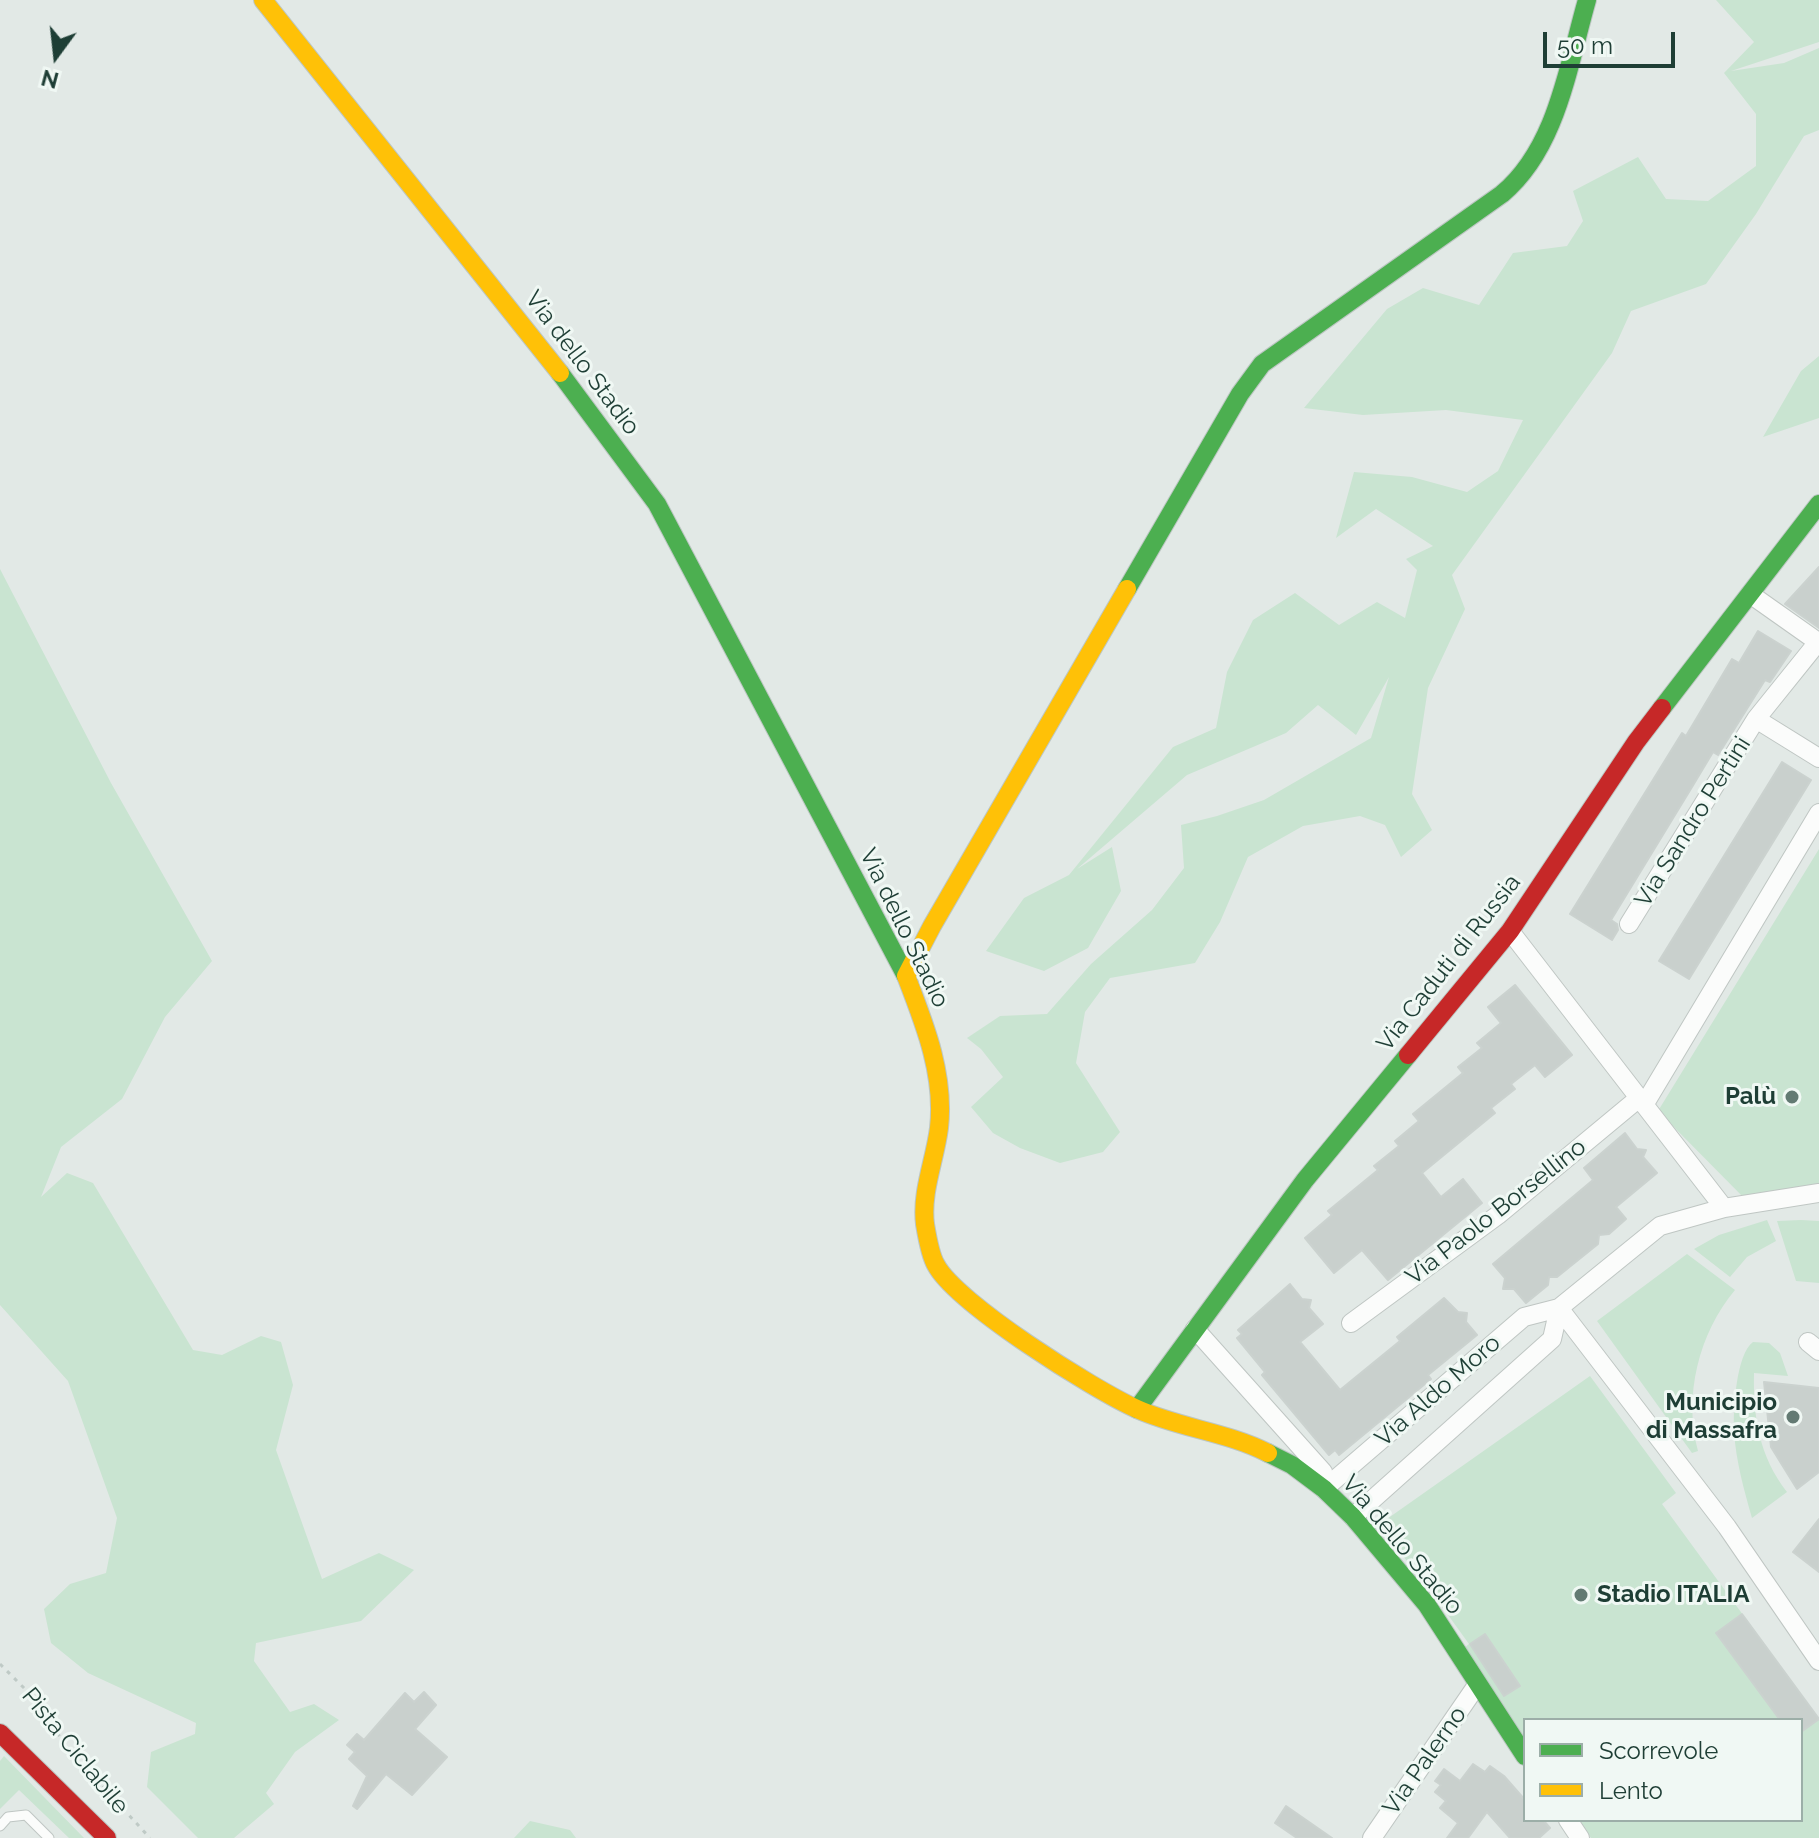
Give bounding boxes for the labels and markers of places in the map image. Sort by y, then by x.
place label: Palù [1725,1083,1776,1111]
marker: Palù [1783,1088,1801,1106]
place label: Municipio di Massafra [1646,1389,1777,1445]
marker: Municipio di Massafra [1784,1408,1802,1426]
place label: Stadio ITALIA [1597,1581,1750,1609]
marker: Stadio ITALIA [1572,1586,1590,1604]

